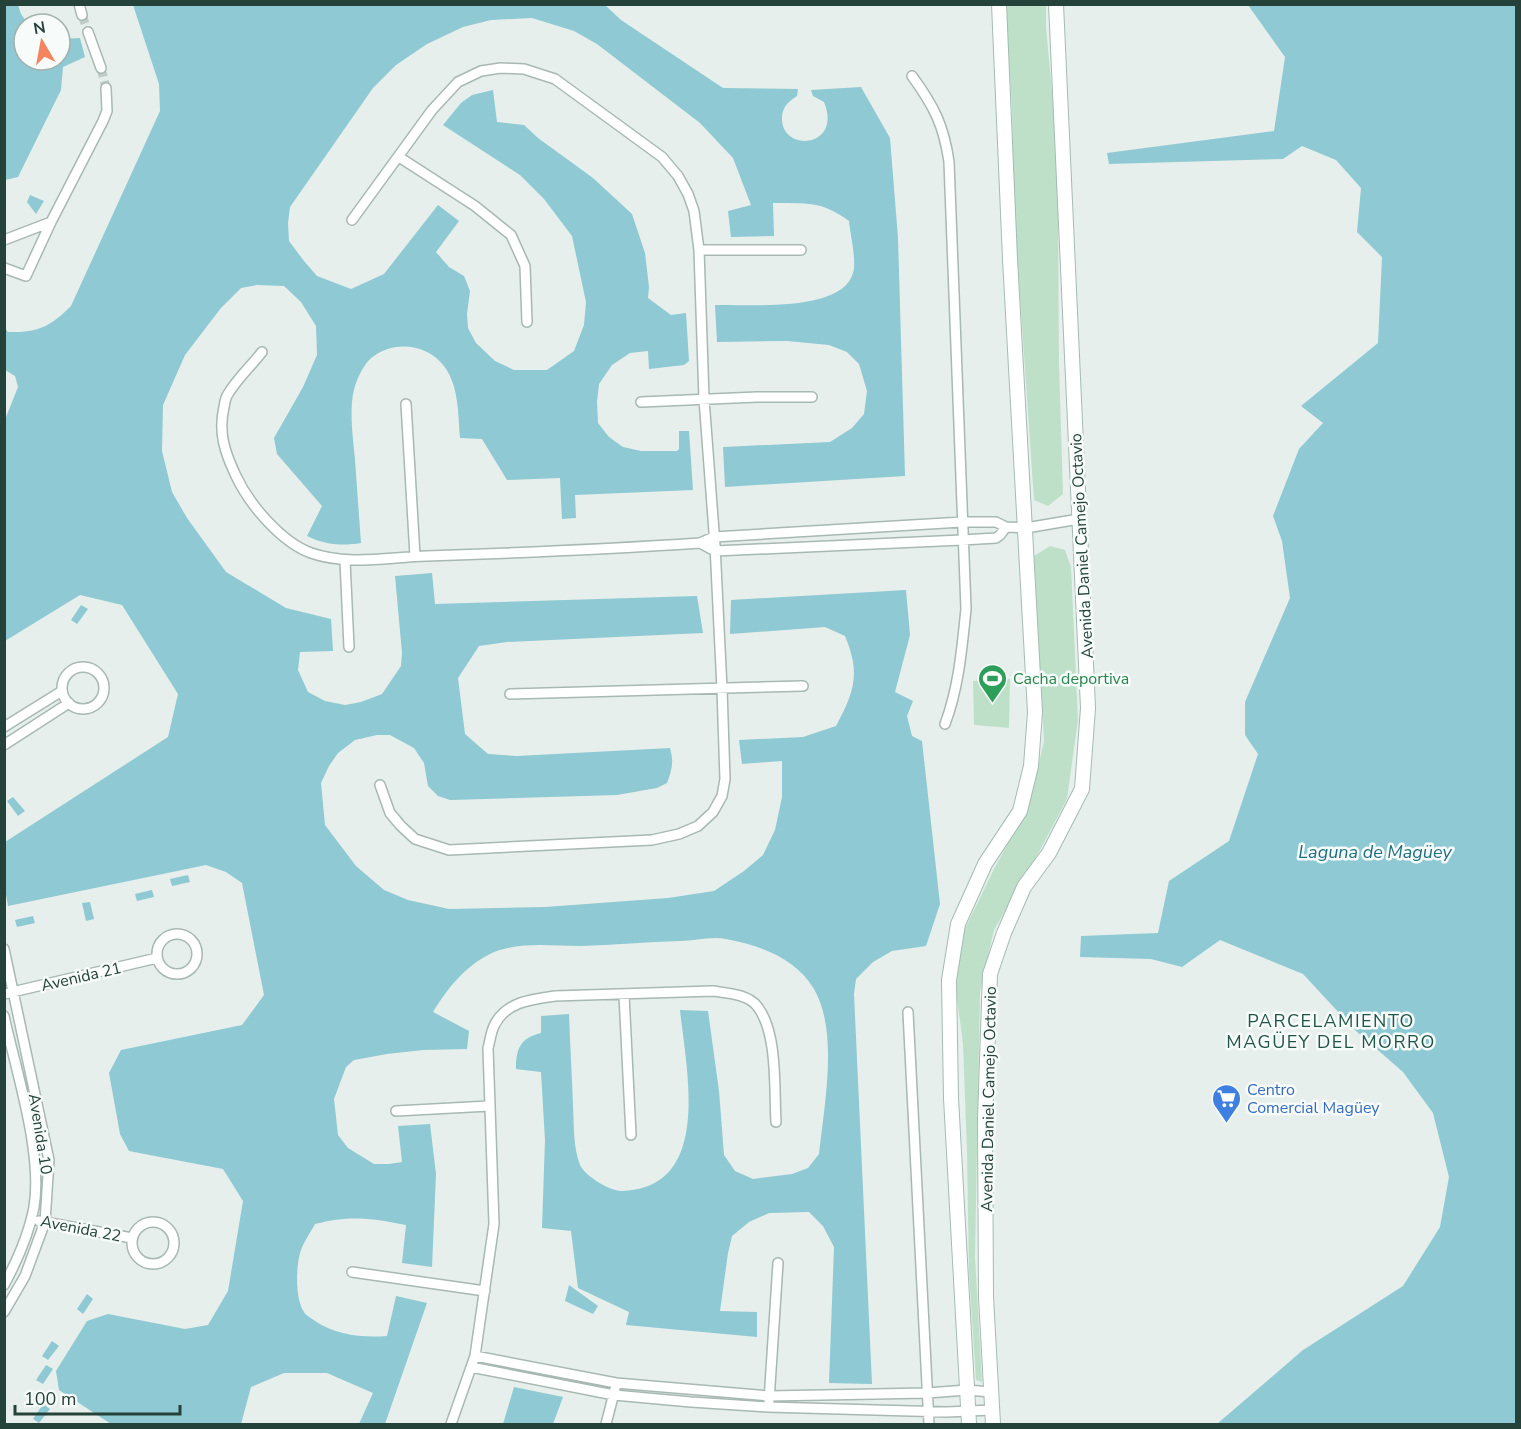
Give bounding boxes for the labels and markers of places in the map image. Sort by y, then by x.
sports icon: Cacha deportiva [976,662,1008,704]
place label: Cacha deportiva [1013,668,1129,690]
place label: Centro Comercial Magüey [1247,1079,1380,1119]
supermarket icon: Centro Comercial Magüey [1210,1082,1242,1124]

